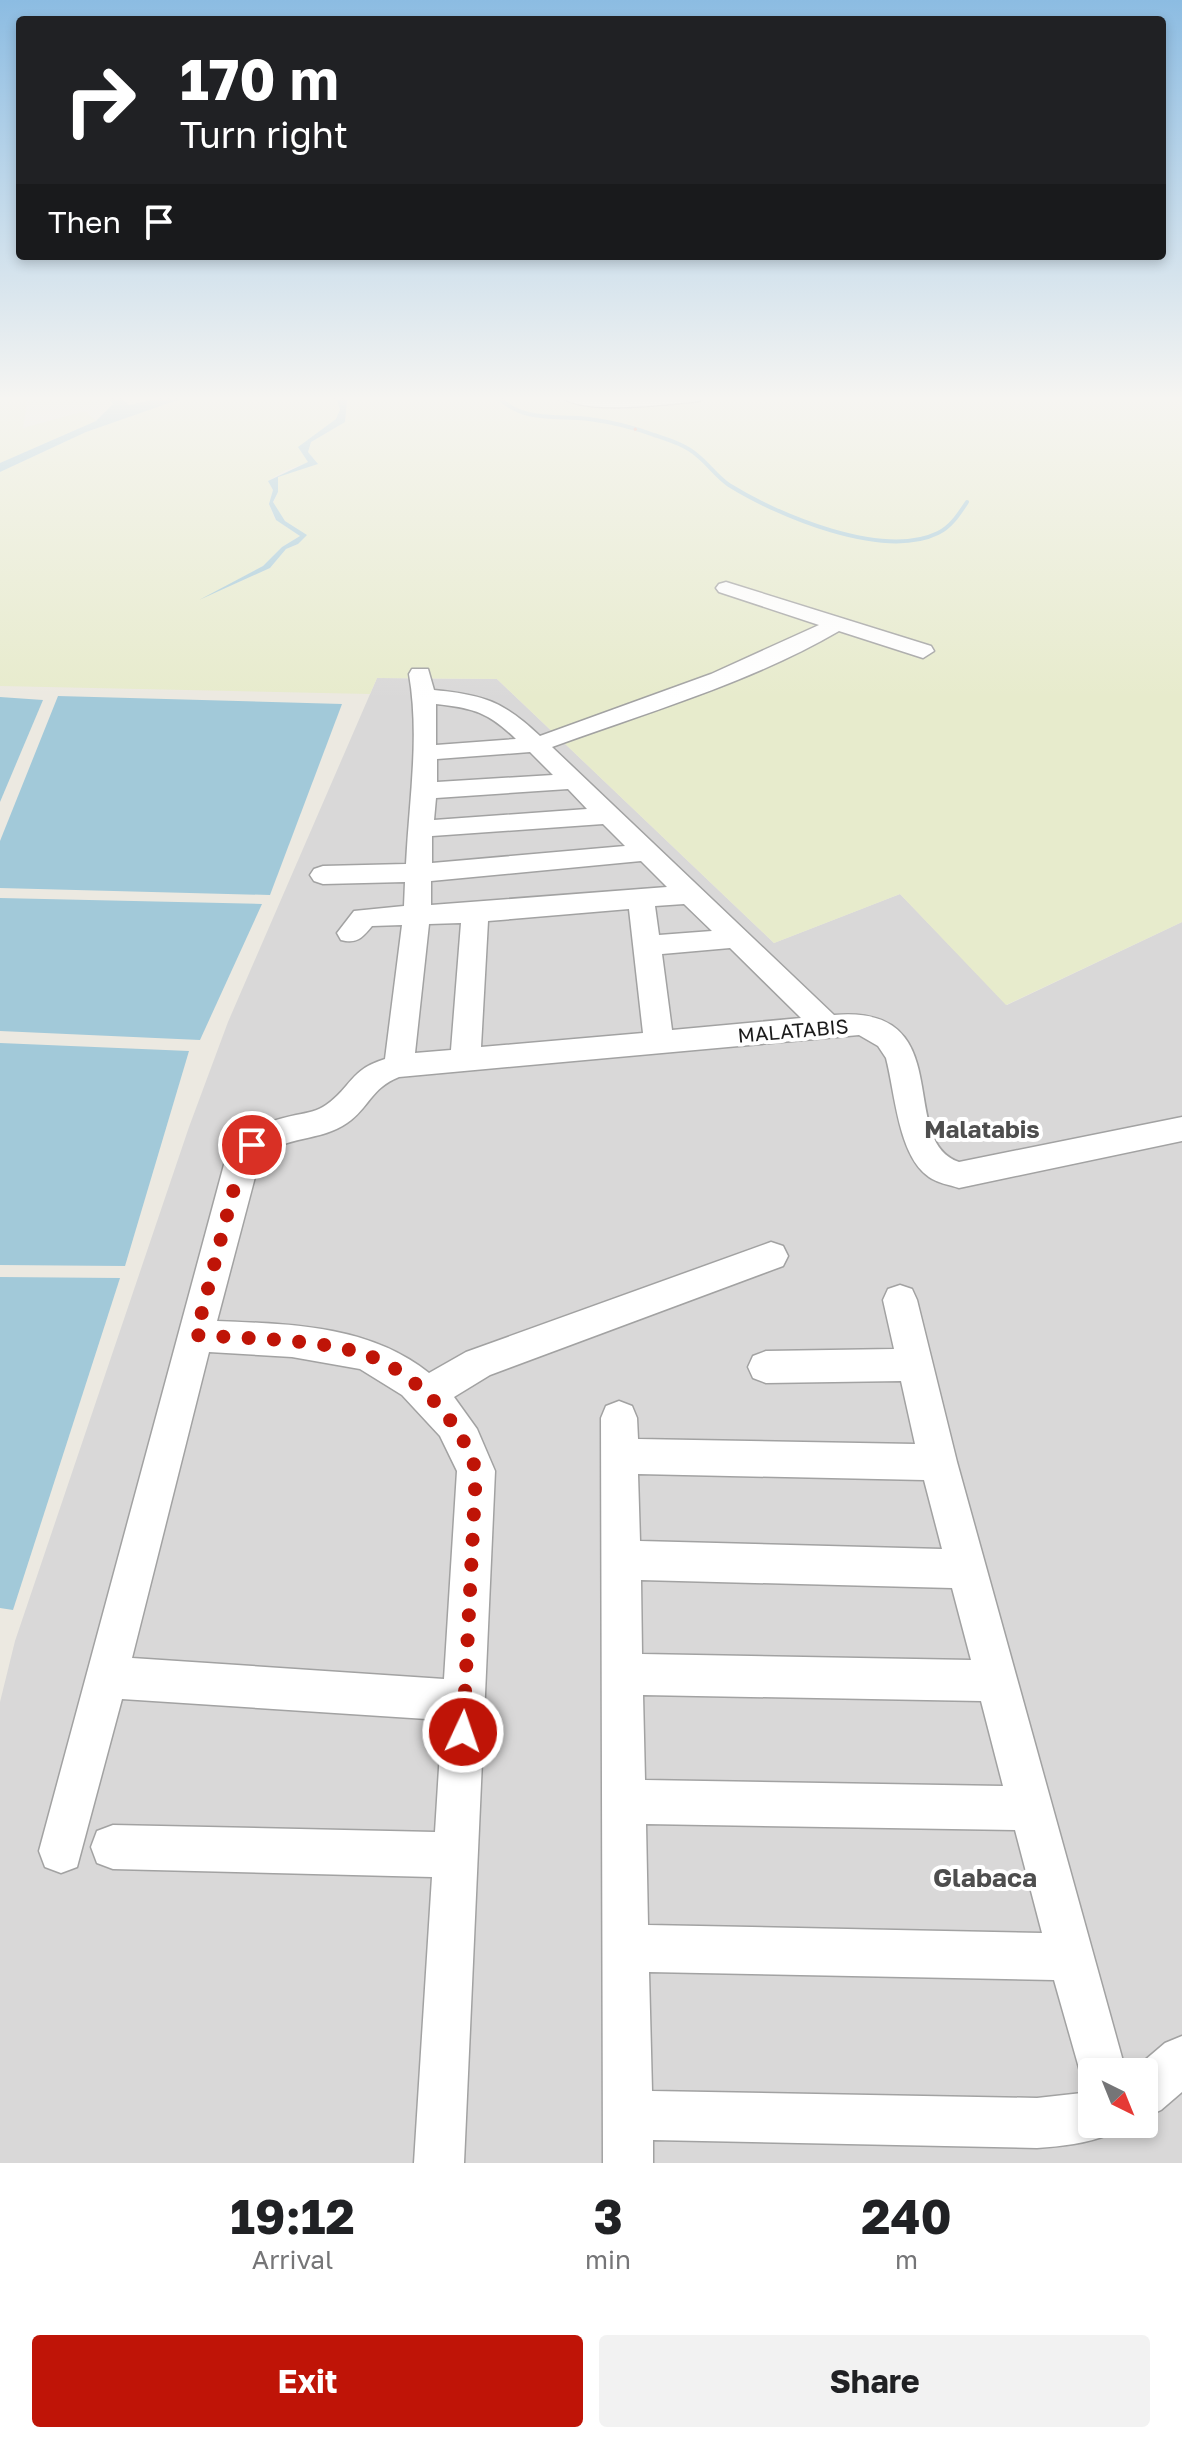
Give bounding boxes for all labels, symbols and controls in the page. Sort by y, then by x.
text: 170 m [180,45,339,112]
icon: right [48,48,152,152]
text: Turn right [180,113,348,156]
icon: arrive [137,200,181,244]
text: Then [48,204,121,240]
street label: MALATABIS [737,1013,849,1047]
pin [218,1111,286,1179]
district label: Malatabis [924,1114,1040,1143]
icon: arrive [230,1123,274,1167]
position arrow [421,1690,505,1774]
district label: Glabaca [933,1862,1037,1893]
north arrow [1078,2058,1158,2138]
map controls [1078,2058,1158,2138]
text: 19:12 [230,2187,355,2245]
text: 3 [593,2187,623,2245]
text: 240 [861,2187,952,2245]
text: Arrival [252,2244,333,2275]
text: min [585,2244,631,2275]
text: m [895,2244,918,2275]
button: Exit [32,2335,583,2427]
button: Share [599,2335,1150,2427]

